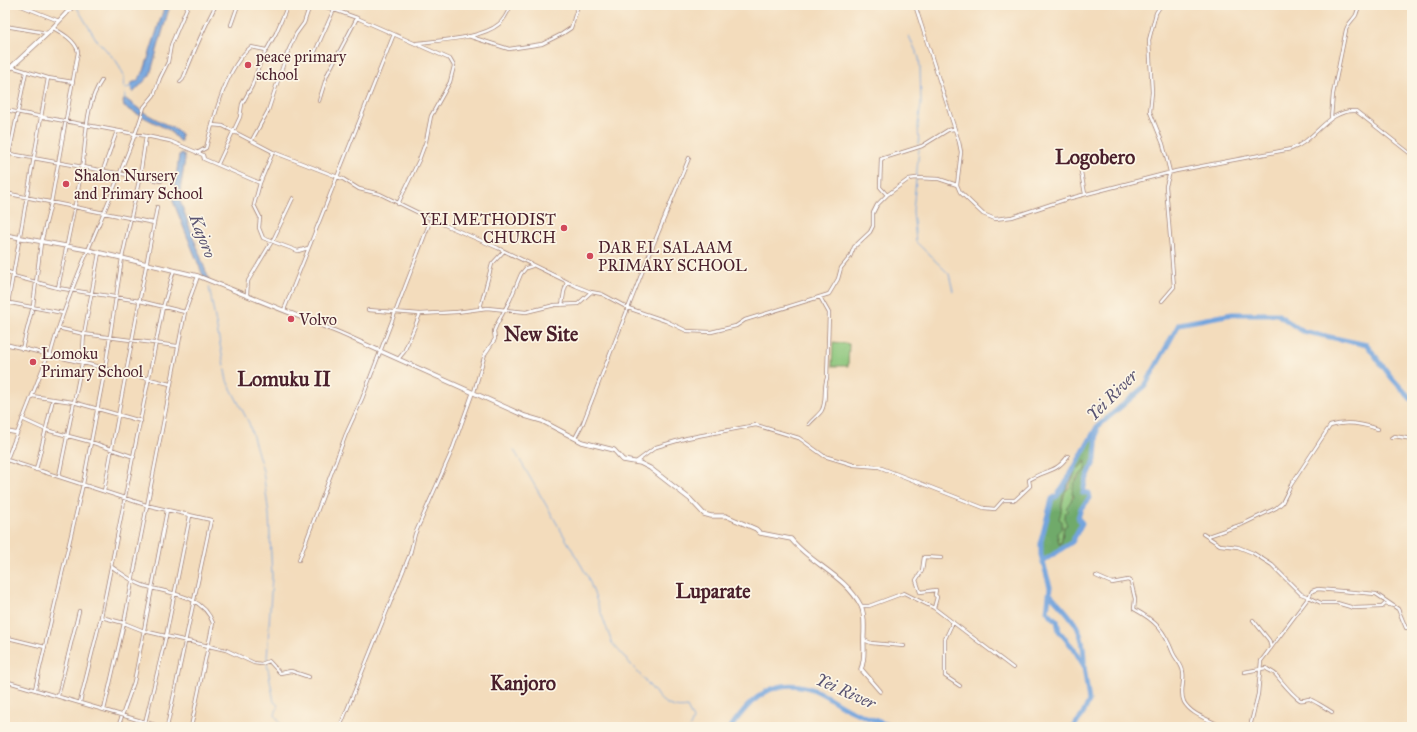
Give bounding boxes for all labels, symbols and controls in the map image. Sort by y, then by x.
place label: peace primary school [255,47,347,84]
marker: peace primary school [243,60,253,70]
district label: Logobero [1055,145,1135,170]
place label: Shalon Nursery and Primary School [74,166,204,203]
marker: Shalon Nursery and Primary School [61,179,71,189]
water label: Kajoro [184,210,221,262]
place label: YEI METHODIST CHURCH [420,210,556,247]
marker: YEI METHODIST CHURCH [559,223,569,233]
place label: DAR EL SALAAM PRIMARY SCHOOL [598,238,747,275]
marker: DAR EL SALAAM PRIMARY SCHOOL [585,251,595,261]
place label: Volvo [298,310,337,329]
marker: Volvo [286,314,296,324]
district label: New Site [504,322,579,346]
place label: Lomoku Primary School [41,344,144,381]
marker: Lomoku Primary School [28,357,38,367]
water label: Yei River [1083,365,1143,425]
district label: Lomuku II [237,367,331,391]
district label: Luparate [675,579,751,604]
water label: Yei River [813,669,880,714]
district label: Kanjoro [490,671,556,696]

